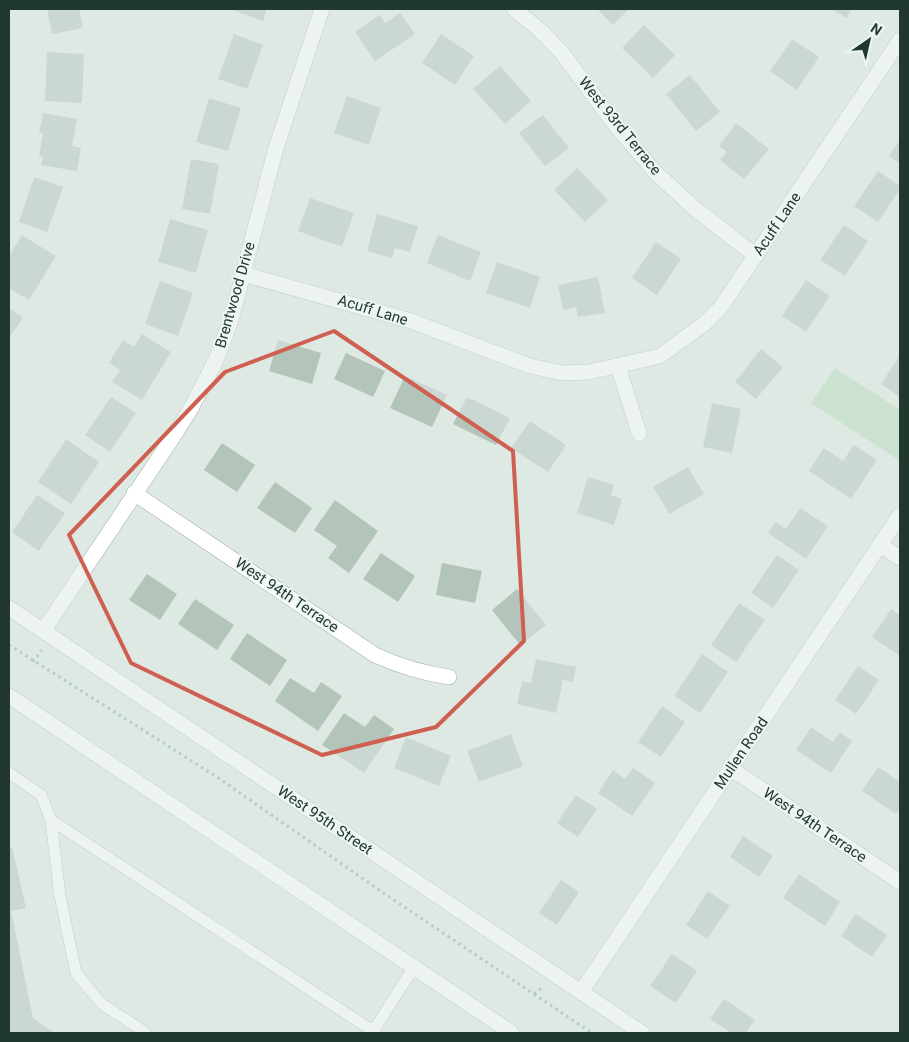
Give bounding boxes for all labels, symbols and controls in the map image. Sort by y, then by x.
north arrow [844,15,894,65]
text: N [868,20,885,39]
street label: West 93rd Terrace [575,73,665,179]
street label: Acuff Lane [749,189,805,259]
street label: Brentwood Drive [211,240,259,350]
street label: Acuff Lane [336,291,410,329]
street label: West 94th Terrace [232,554,342,636]
street label: Mullen Road [710,714,772,792]
street label: West 95th Street [274,782,376,858]
street label: West 94th Terrace [760,784,870,866]

